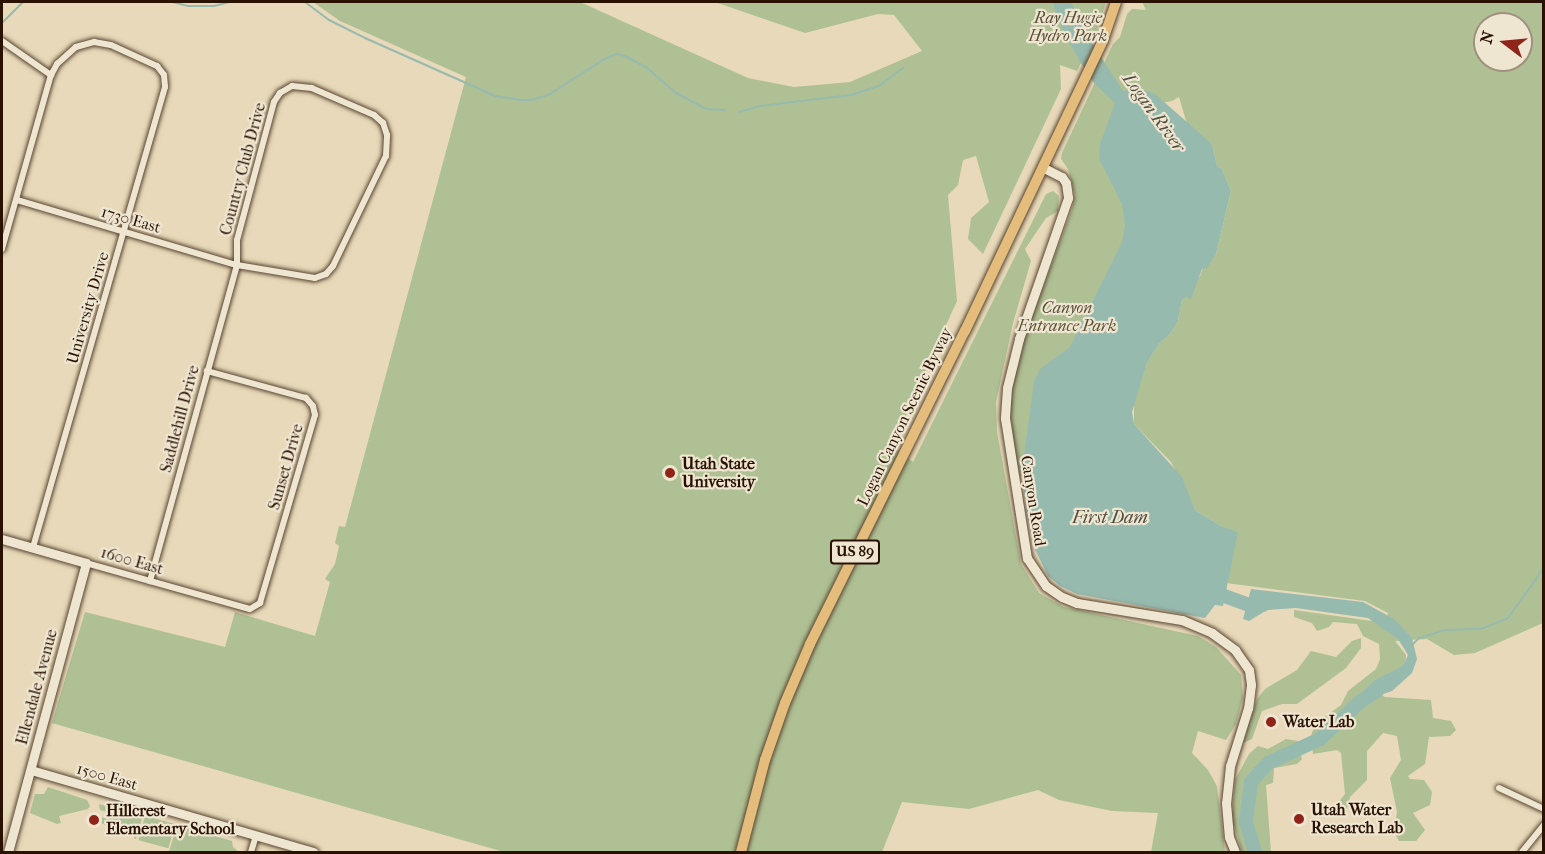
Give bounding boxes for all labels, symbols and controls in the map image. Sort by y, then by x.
park label: Ray Hugie Hydro Park [1029,8,1107,46]
north arrow [1473,12,1533,72]
text: N [1476,29,1498,46]
water label: Logan River [1117,69,1189,157]
street label: Country Club Drive [216,101,270,237]
street label: 1730 East [99,202,163,238]
street label: University Drive [63,250,113,366]
park label: Canyon Entrance Park [1018,298,1116,336]
street label: Logan Canyon Scenic Byway [853,325,957,509]
street label: Saddlehill Drive [156,363,204,475]
street label: Sunset Drive [265,422,307,512]
place label: Utah State University [682,454,755,492]
street label: Canyon Road [1016,454,1050,548]
marker: Utah State University [663,466,677,480]
water label: First Dam [1072,507,1148,529]
road number: US 89 [830,540,880,564]
street label: 1600 East [99,543,165,579]
street label: Ellendale Avenue [12,627,62,747]
place label: Water Lab [1283,712,1354,732]
marker: Water Lab [1264,715,1278,729]
street label: 1500 East [74,759,140,795]
place label: Utah Water Research Lab [1311,800,1403,838]
place label: Hillcrest Elementary School [106,801,235,839]
marker: Utah Water Research Lab [1292,812,1306,826]
marker: Hillcrest Elementary School [87,813,101,827]

